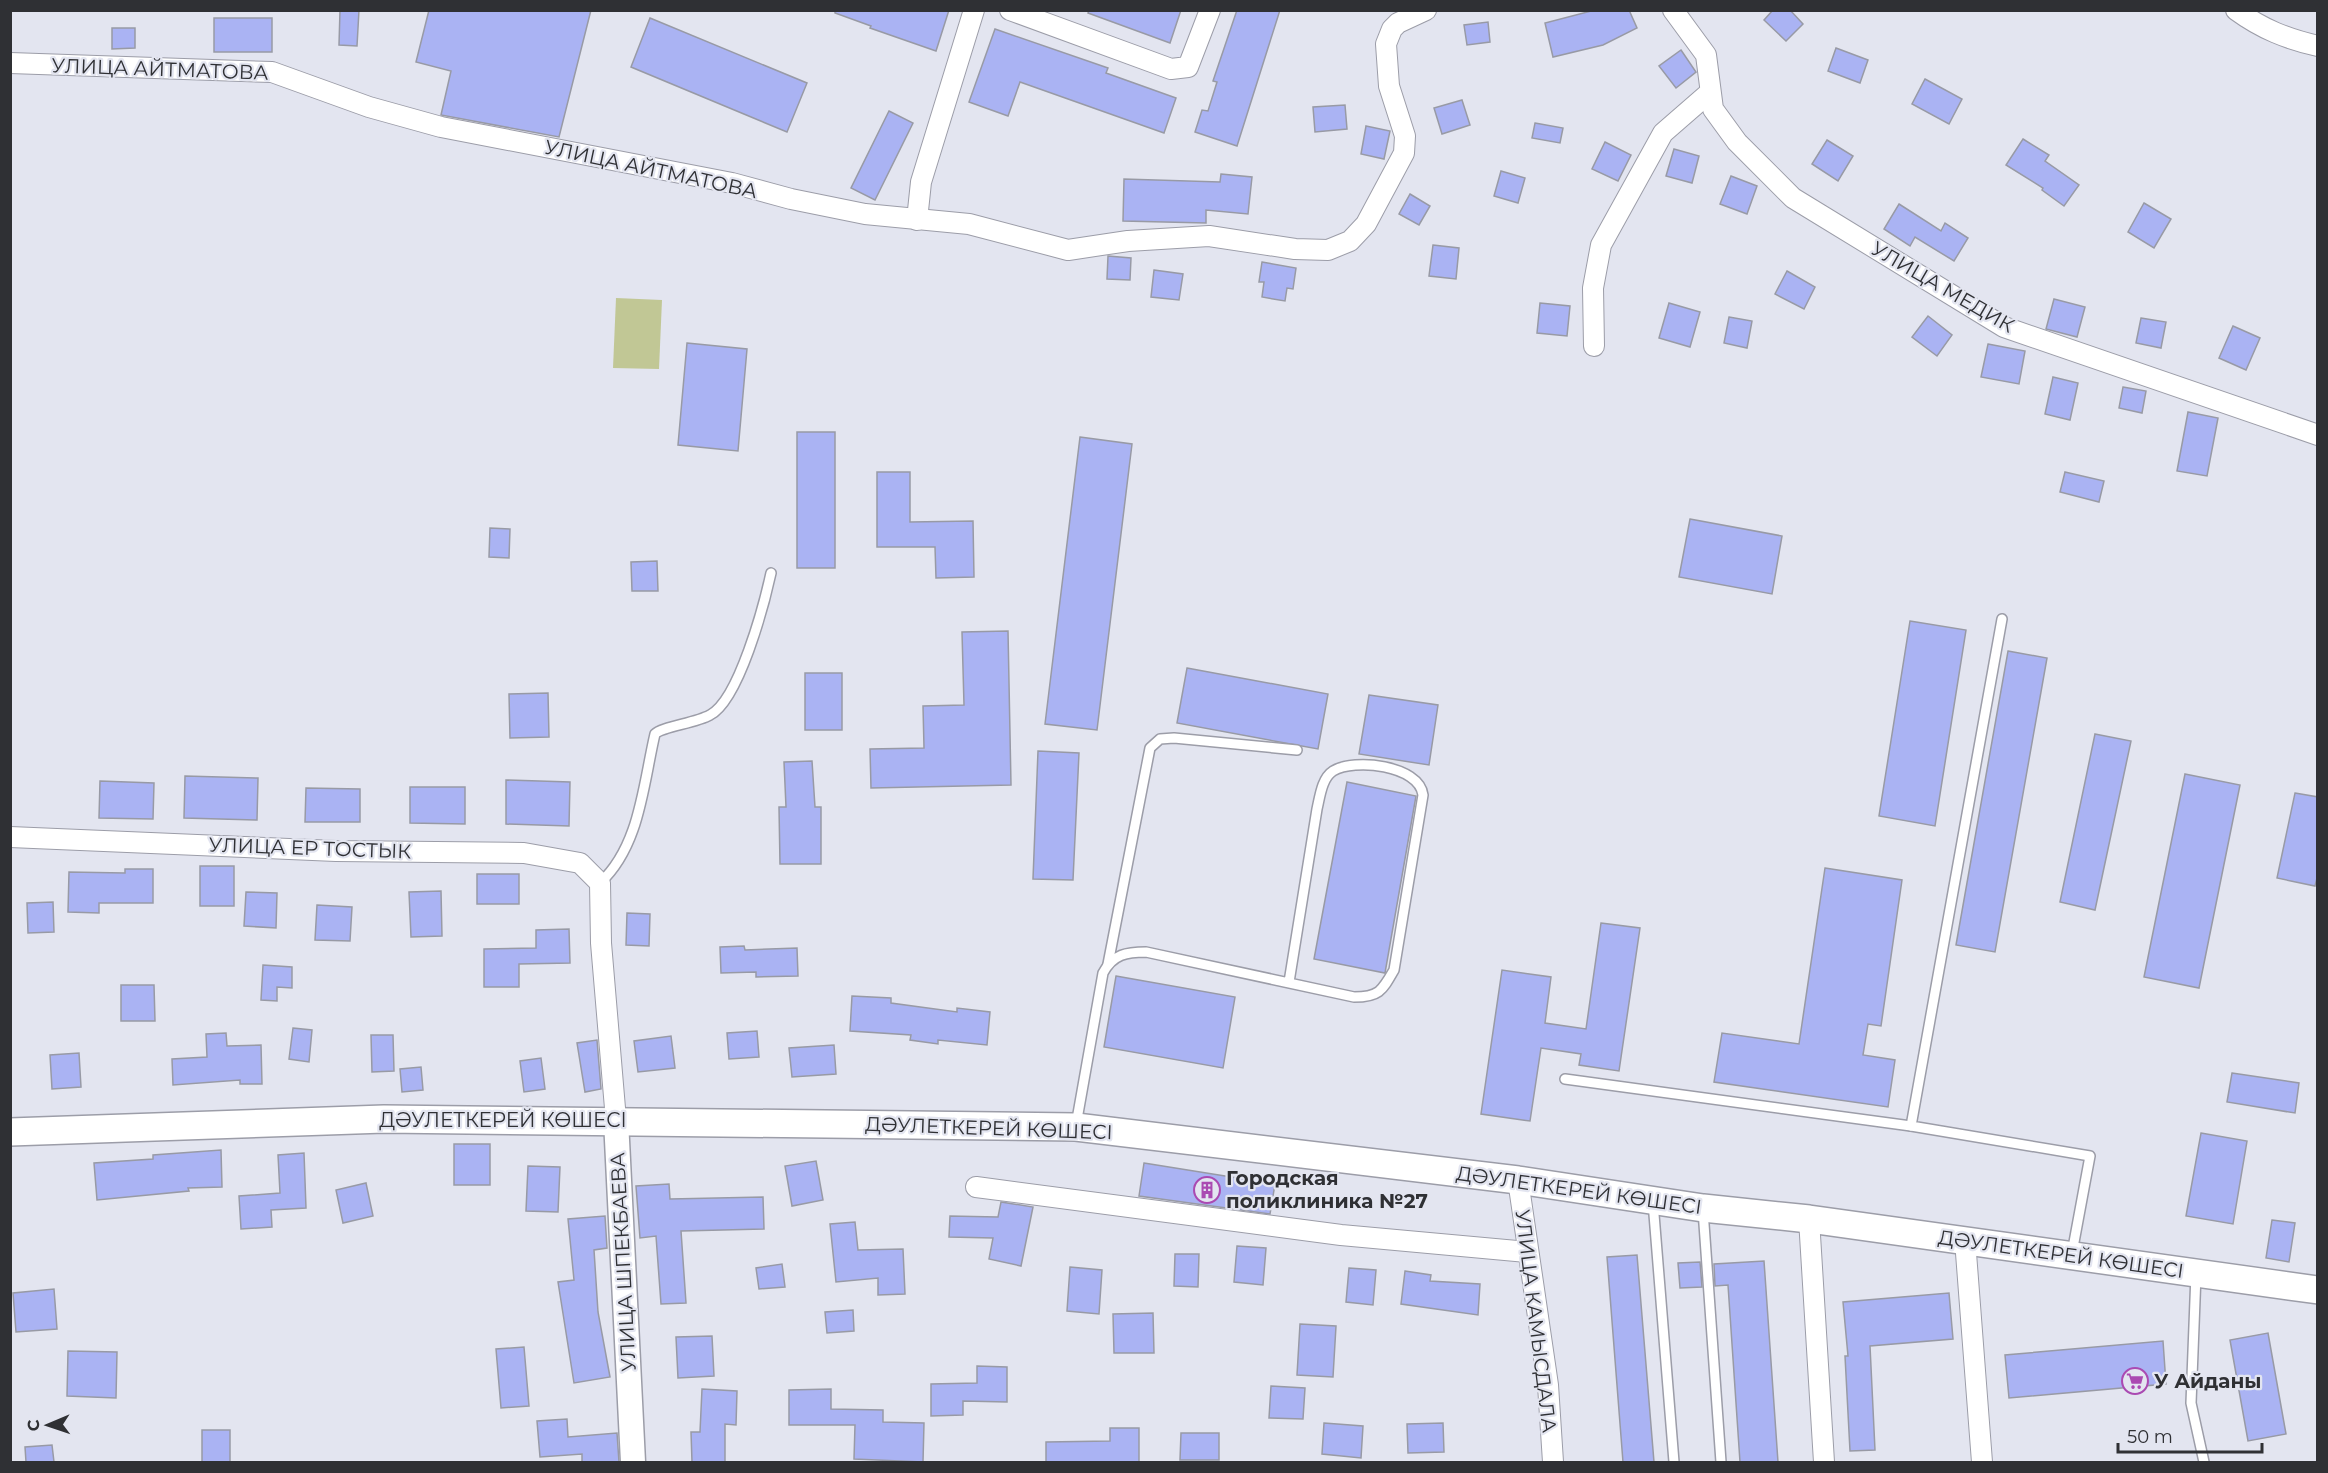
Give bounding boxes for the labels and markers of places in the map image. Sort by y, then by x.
place label: Городская поликлиника №27 [1226,1166,1428,1213]
building icon: Городская поликлиника №27 [1192,1175,1222,1205]
supermarket icon: У Айданы [2120,1366,2150,1396]
place label: У Айданы [2154,1369,2261,1393]

